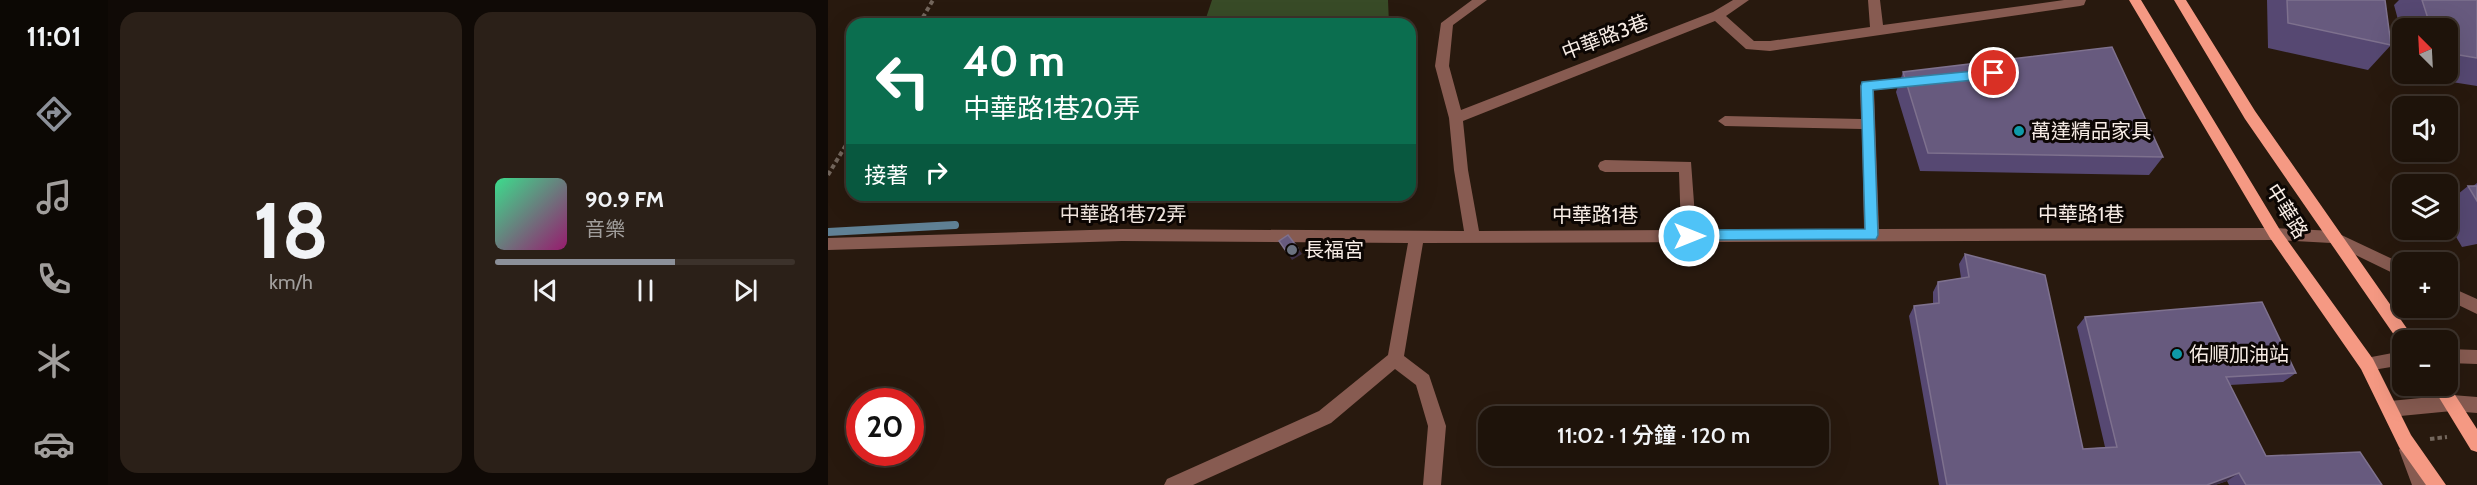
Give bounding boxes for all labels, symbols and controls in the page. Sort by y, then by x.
street label: 中華路3巷 [1558,10,1652,64]
north arrow [2392,18,2458,84]
map controls [2392,18,2458,396]
text: 11:01 [27,20,81,53]
text: 40 m [963,35,1065,87]
icon: left [864,42,942,120]
pin [1968,47,2019,98]
icon: arrive [1977,56,2010,89]
text: 中華路1巷20弄 [963,92,1140,125]
icon: directions [33,93,75,135]
button: sound [2392,96,2458,162]
place label: 萬達精品家具 [2031,119,2151,143]
marker: 萬達精品家具 [2012,124,2026,138]
icon: right [920,156,953,189]
text: 接著 [864,162,908,189]
button: layers [2392,174,2458,240]
icon: music [33,176,75,218]
street label: 中華路 [2261,179,2313,243]
text: 18 [253,183,329,278]
text: 90.9 FM [585,186,664,213]
street label: 中華路1巷72弄 [1059,202,1187,226]
street label: 中華路1巷 [2038,202,2124,226]
street label: 中華路1巷 [1552,203,1638,227]
position arrow [1657,204,1721,268]
text: 音樂 [585,217,625,241]
place label: 長福宮 [1304,238,1364,262]
marker: 長福宮 [1285,243,1299,257]
button: + [2392,252,2458,318]
icon: phone [33,258,75,300]
text: km/h [269,270,313,294]
icon: previous [529,274,562,307]
icon: pause [629,274,662,307]
icon: next [729,274,762,307]
button: − [2392,330,2458,396]
icon: climate [33,340,75,382]
place label: 佑順加油站 [2189,342,2289,366]
marker: 佑順加油站 [2170,347,2184,361]
speed limit sign: 20 [846,388,924,466]
text: 11:02 · 1 分鐘 · 120 m [1557,422,1750,449]
icon: car [33,423,75,465]

